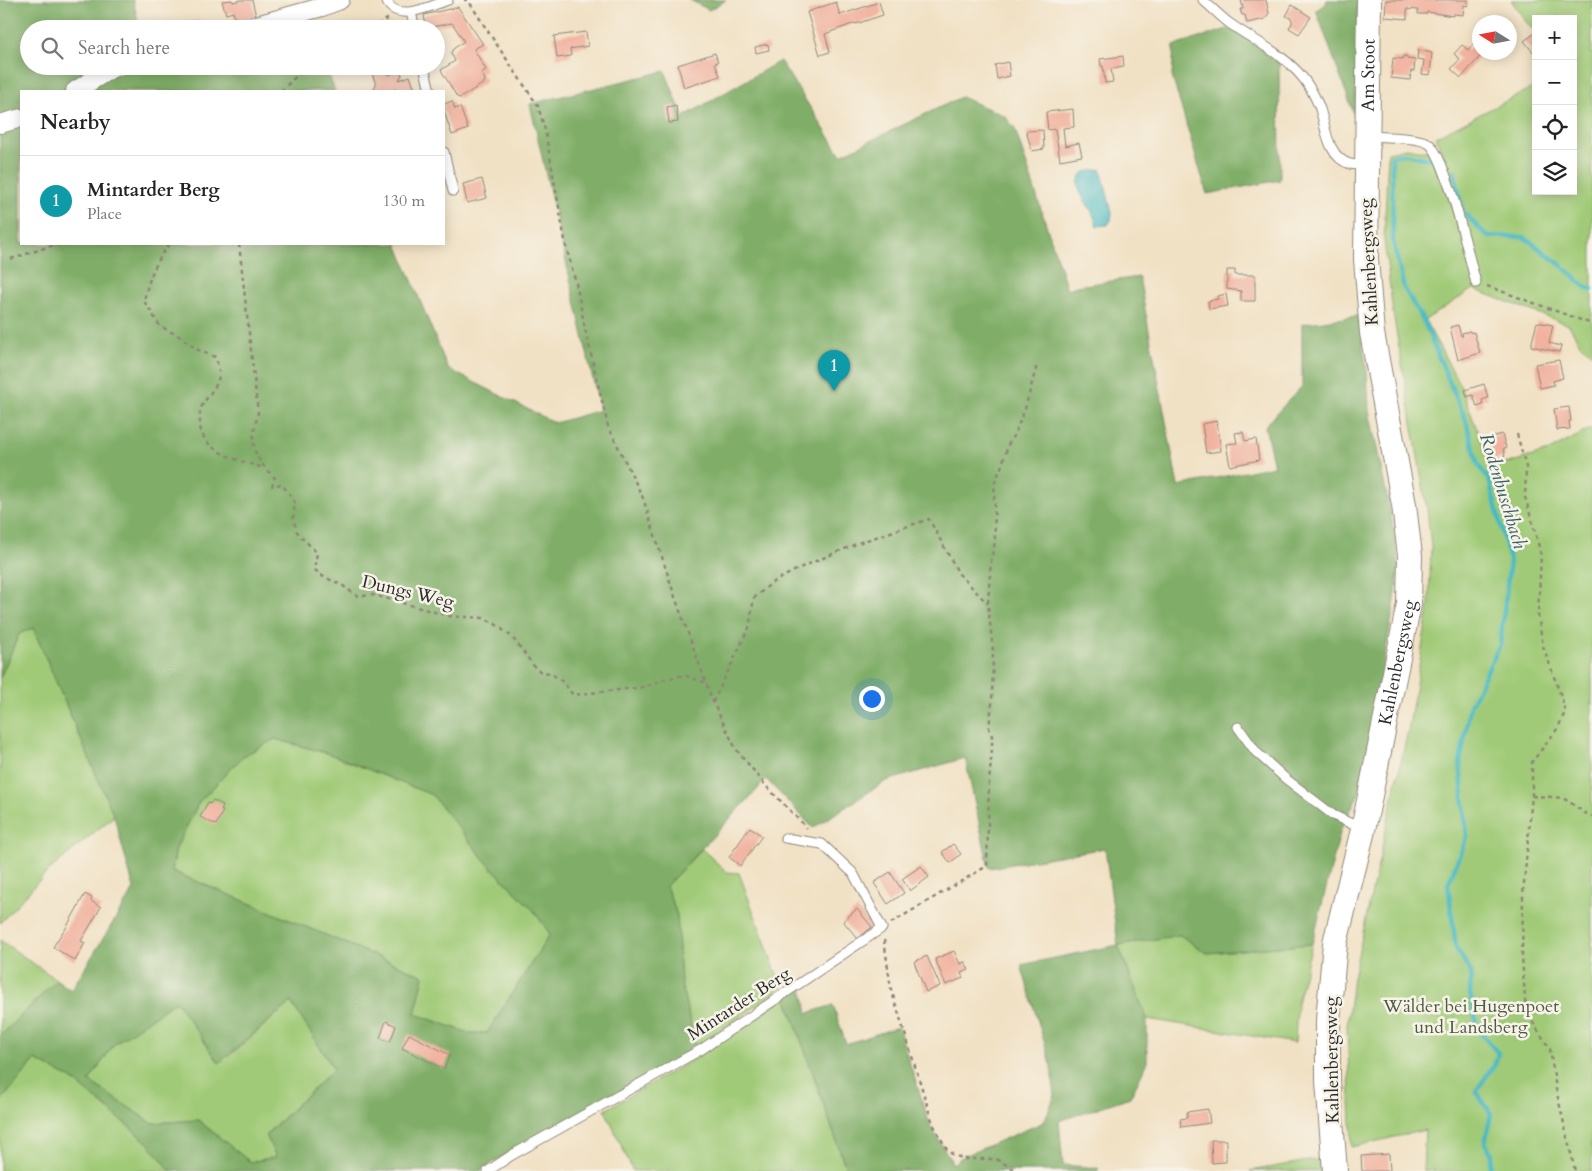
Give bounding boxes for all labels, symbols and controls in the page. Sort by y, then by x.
north arrow [1472,15,1517,60]
map controls [1532,15,1577,195]
button: + [1532,15,1577,60]
search box [20,20,445,75]
icon: search [38,34,66,62]
text: Search here [78,35,170,61]
street label: Am Stoot [1355,38,1381,112]
button: − [1532,60,1577,105]
button: locate [1532,105,1577,150]
text: Nearby [40,108,111,137]
button: layers [1532,150,1577,195]
text: Mintarder Berg [87,177,220,203]
text: 1 [52,190,60,212]
text: 130 m [383,190,425,212]
street label: Kahlenbergsweg [1353,197,1385,326]
text: Place [87,203,122,225]
pin: 1 [818,350,850,391]
water label: Rodenbuschbach [1473,430,1533,552]
street label: Dungs Weg [359,569,457,615]
street label: Kahlenbergsweg [1372,597,1422,727]
your location [859,686,885,712]
street label: Mintarder Berg [683,961,796,1047]
park label: Wälder bei Hugenpoet und Landsberg [1382,994,1559,1040]
street label: Kahlenbergsweg [1318,995,1346,1124]

